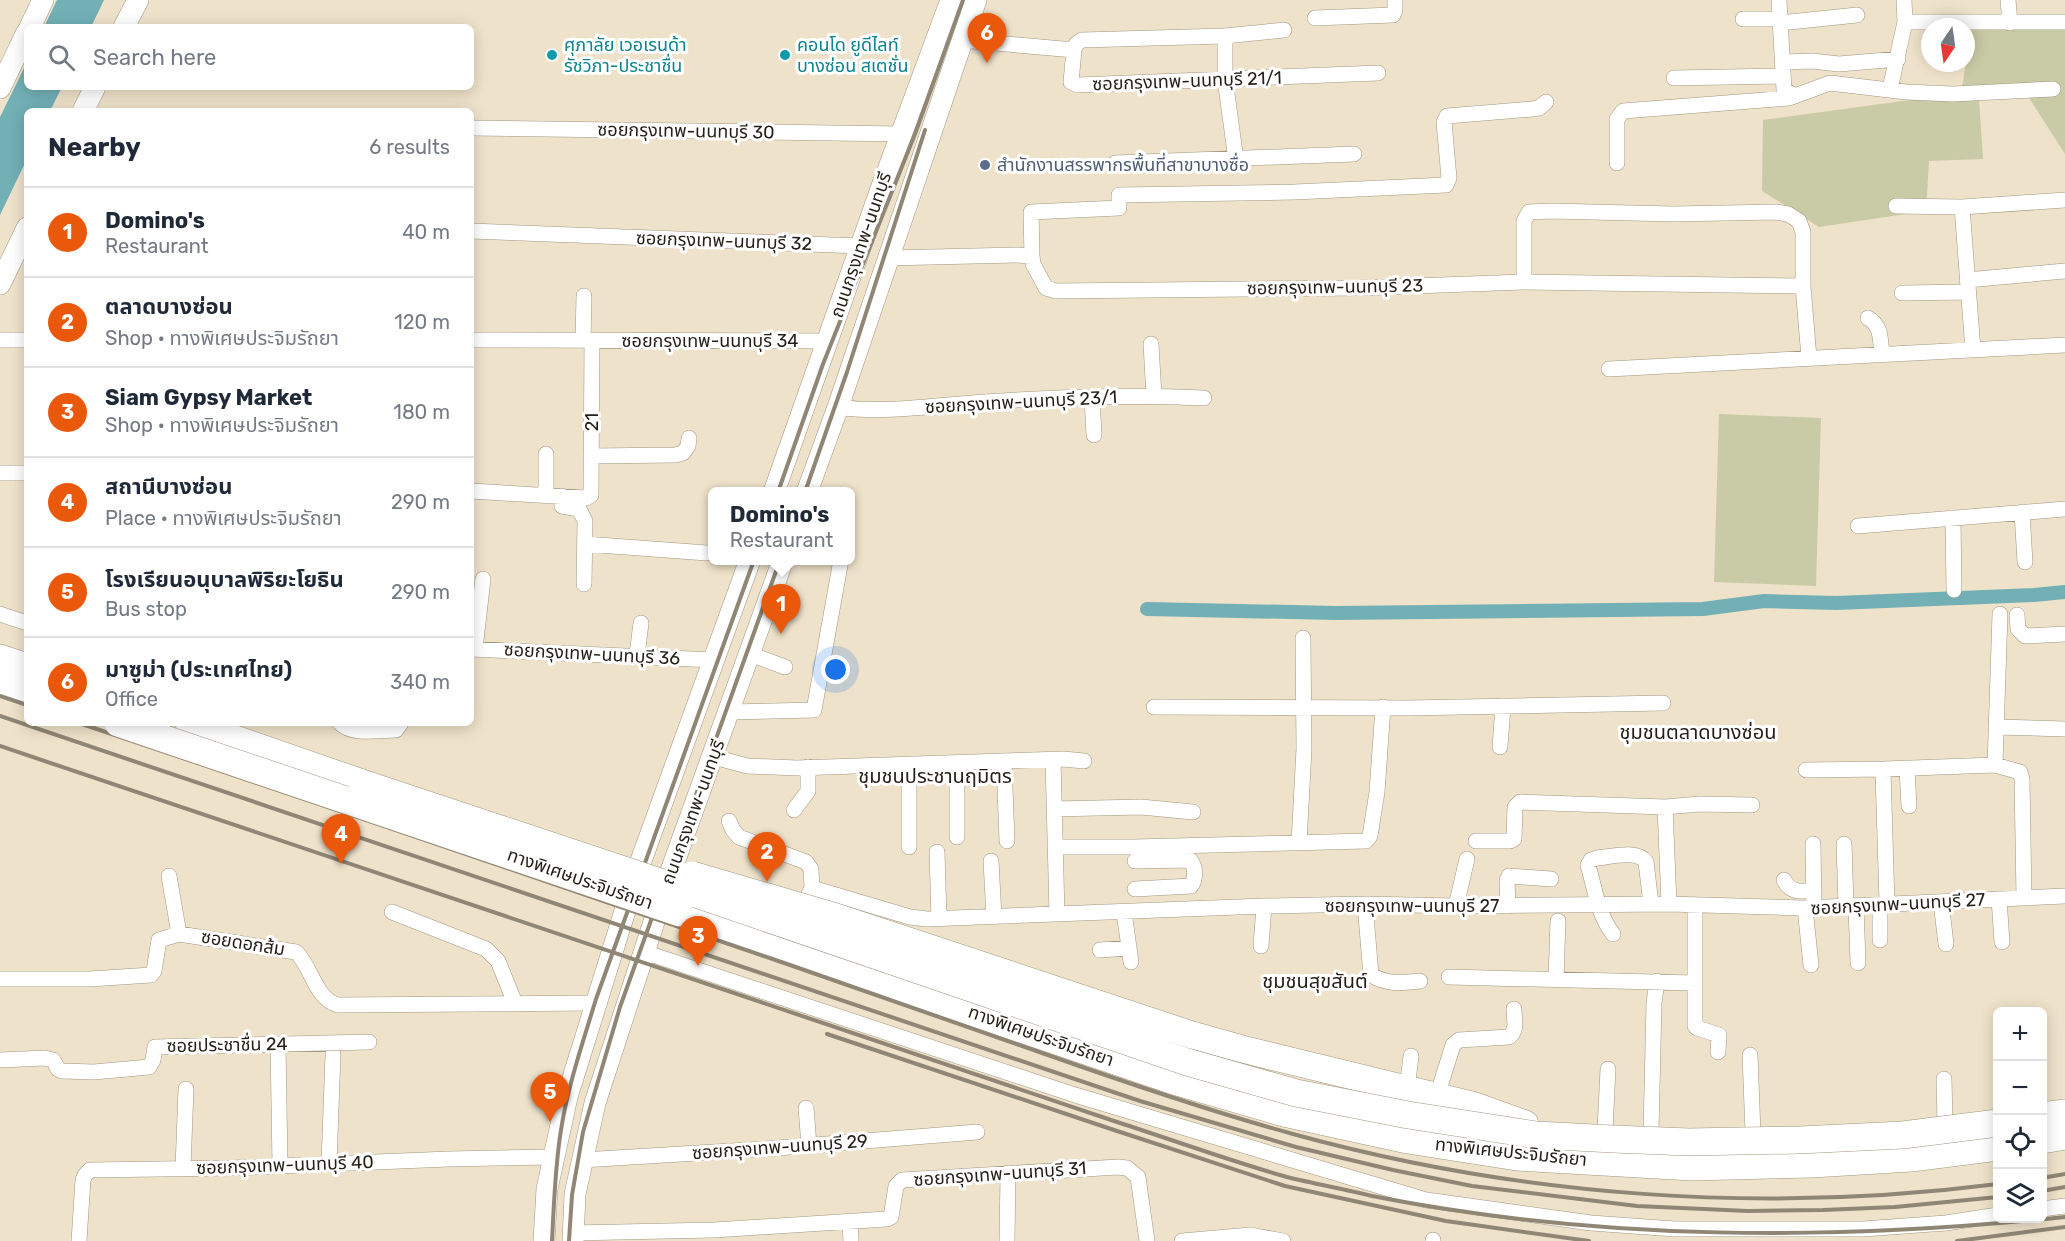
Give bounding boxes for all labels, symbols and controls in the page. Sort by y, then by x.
pin: 6 [968,14,1006,63]
north arrow [1921,18,1975,72]
search box [24,24,474,90]
place label: ศุภาลัย เวอเรนด้า รัชวิภา-ประชาชื่น [564,34,687,77]
place label: คอนโด ยูดีไลท์ บางซ่อน สเตชั่น [797,34,908,77]
icon: search [45,41,78,74]
text: Search here [93,44,216,71]
marker: ศุภาลัย เวอเรนด้า รัชวิภา-ประชาชื่น [545,48,559,62]
marker: คอนโด ยูดีไลท์ บางซ่อน สเตชั่น [778,48,792,62]
street label: ซอยกรุงเทพ-นนทบุรี 21/1 [1092,67,1282,95]
street label: ซอยกรุงเทพ-นนทบุรี 30 [597,118,775,144]
text: Nearby [48,132,141,163]
text: 6 results [369,135,450,159]
place label: สำนักงานสรรพากรพื้นที่สาขาบางซื่อ [997,152,1249,176]
marker: สำนักงานสรรพากรพื้นที่สาขาบางซื่อ [978,158,992,172]
street label: ถนนกรุงเทพ-นนทบุรี [826,169,896,321]
text: Domino's [105,207,205,234]
text: 1 [63,220,72,244]
text: 40 m [402,220,450,244]
street label: ซอยกรุงเทพ-นนทบุรี 32 [636,227,812,255]
text: Restaurant [105,234,209,258]
street label: ซอยกรุงเทพ-นนทบุรี 23 [1247,274,1423,300]
text: ตลาดบางซ่อน [105,293,233,320]
text: 2 [61,310,74,334]
text: 120 m [394,310,450,334]
text: Shop · ทางพิเศษประจิมรัถยา [105,326,339,350]
street label: ซอยกรุงเทพ-นนทบุรี 34 [622,330,798,352]
text: Siam Gypsy Market [105,384,312,411]
street label: ซอยกรุงเทพ-นนทบุรี 23/1 [924,386,1118,418]
text: 3 [61,400,74,424]
text: 180 m [393,400,450,424]
text: Shop · ทางพิเศษประจิมรัถยา [105,413,339,437]
street label: 21 [581,413,603,431]
text: สถานีบางซ่อน [105,473,232,500]
popup [708,487,855,565]
text: 4 [61,490,74,514]
text: 290 m [391,490,450,514]
text: Domino's [730,501,830,528]
text: Place · ทางพิเศษประจิมรัถยา [105,506,342,530]
text: Restaurant [730,528,833,552]
text: โรงเรียนอนุบาลพิริยะโยธิน [105,566,344,593]
text: 5 [61,580,74,604]
text: 290 m [391,580,450,604]
pin: 1 [762,584,800,634]
text: Bus stop [105,597,187,621]
street label: ซอยกรุงเทพ-นนทบุรี 36 [503,638,681,670]
your location [821,655,850,684]
text: มาซูม่า (ประเทศไทย) [105,656,292,683]
text: 6 [61,670,74,694]
text: 340 m [390,670,450,694]
text: Office [105,687,158,711]
district label: ชุมชนตลาดบางซ่อน [1620,720,1776,744]
street label: ถนนกรุงเทพ-นนทบุรี [657,736,729,887]
district label: ชุมชนประชานฤมิตร [858,764,1012,788]
pin: 4 [322,814,360,864]
pin: 2 [748,832,786,882]
street label: ทางพิเศษประจิมรัถยา [504,844,656,914]
street label: ซอยกรุงเทพ-นนทบุรี 27 [1810,888,1986,920]
street label: ซอยกรุงเทพ-นนทบุรี 27 [1325,895,1499,917]
pin: 3 [678,916,718,966]
street label: ซอยดอกส้ม [199,926,287,960]
district label: ชุมชนสุขสันต์ [1262,969,1368,993]
street label: ทางพิเศษประจิมรัถยา [965,1001,1117,1071]
map controls [1993,1007,2047,1223]
button: + [1993,1007,2047,1061]
street label: ซอยประชาชื่น 24 [166,1031,288,1057]
button: − [1993,1061,2047,1115]
pin: 5 [530,1072,570,1122]
button: locate [1993,1115,2047,1169]
street label: ซอยกรุงเทพ-นนทบุรี 29 [691,1130,869,1164]
street label: ทางพิเศษประจิมรัถยา [1434,1133,1588,1171]
street label: ซอยกรุงเทพ-นนทบุรี 40 [196,1151,374,1179]
street label: ซอยกรุงเทพ-นนทบุรี 31 [913,1157,1087,1191]
button: layers [1993,1169,2047,1223]

